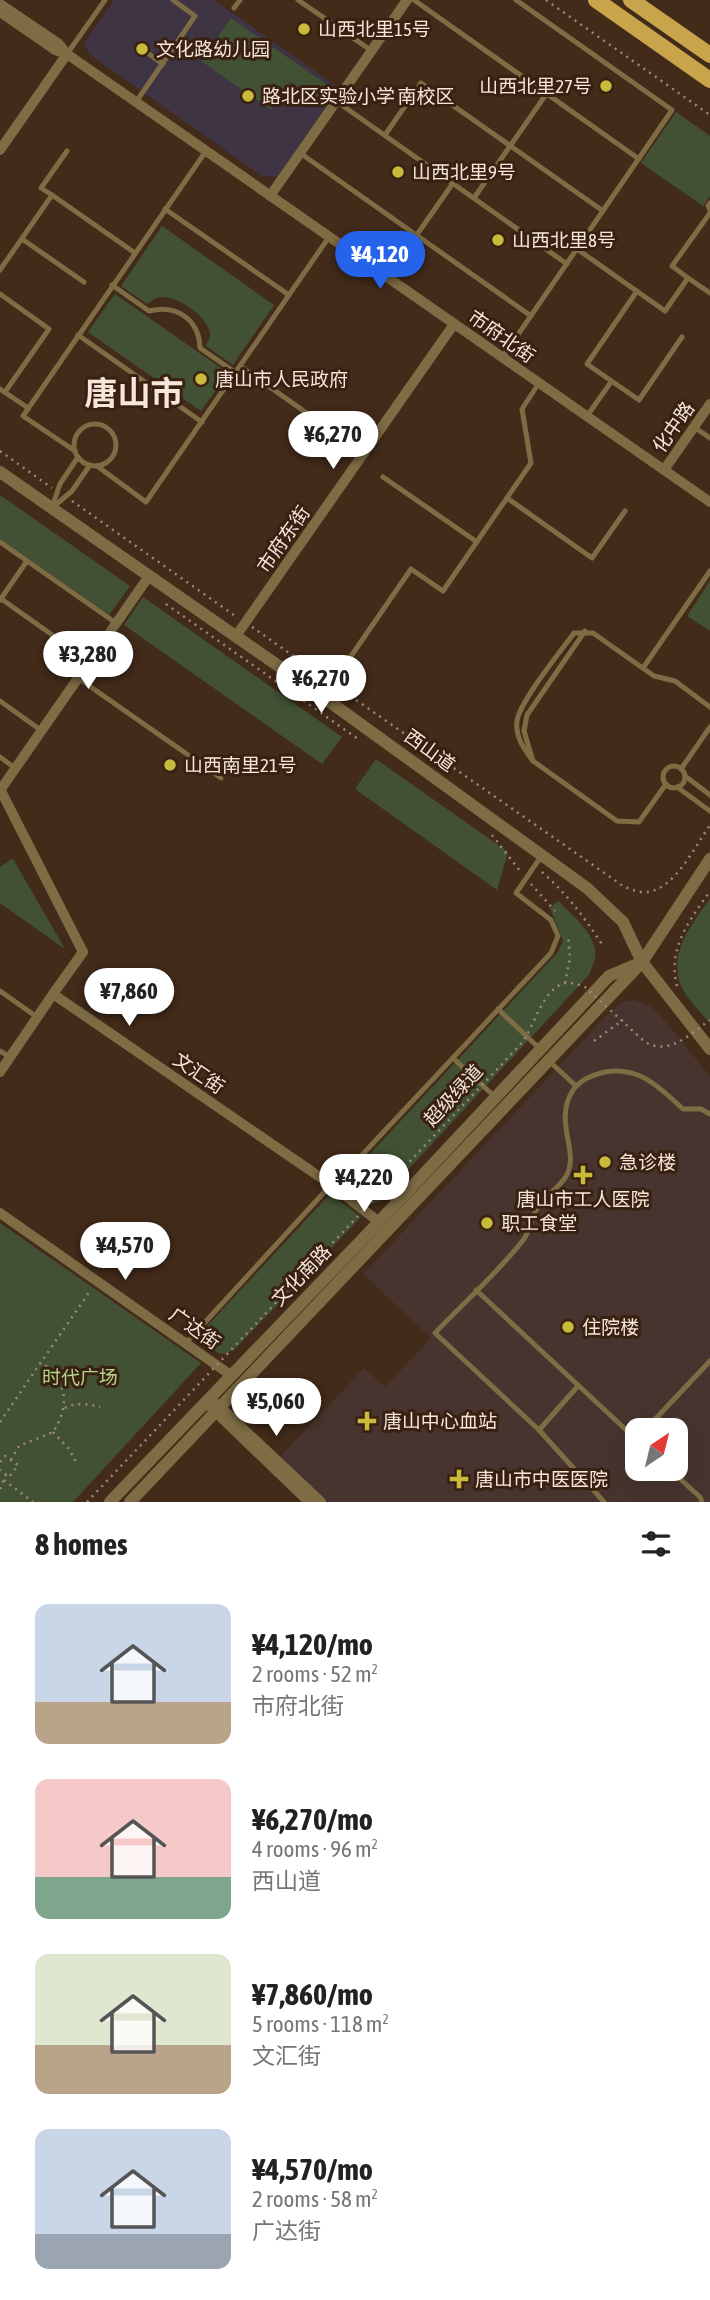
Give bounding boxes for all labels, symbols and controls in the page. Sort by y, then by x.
place label: 山西北里15号 [318,18,431,40]
marker: 山西北里15号 [296,21,312,37]
place label: 文化路幼儿园 [156,38,270,60]
marker: 文化路幼儿园 [134,41,150,57]
place label: 山西北里27号 [479,75,592,97]
marker: 山西北里27号 [598,78,614,94]
place label: 路北区实验小学 南校区 [262,85,455,107]
marker: 路北区实验小学 南校区 [240,88,256,104]
place label: 山西北里9号 [412,161,516,183]
marker: 山西北里9号 [390,164,406,180]
place label: 山西北里8号 [512,229,616,251]
pin: ¥4,120 [323,232,437,291]
marker: 山西北里8号 [490,232,506,248]
text: ¥4,120 [351,241,409,267]
street label: 市府北街 [465,305,539,367]
place label: 唐山市人民政府 [215,368,348,390]
marker: 唐山市人民政府 [193,371,209,387]
district label: 唐山市 [85,374,184,412]
street label: 化中路 [648,397,698,457]
pin: ¥6,270 [276,412,390,471]
text: ¥6,270 [304,421,362,447]
street label: 市府东街 [252,502,314,576]
pin: ¥3,280 [31,632,145,691]
text: ¥3,280 [59,641,117,667]
pin: ¥6,270 [264,656,378,715]
text: ¥6,270 [292,665,350,691]
street label: 西山道 [400,724,460,776]
place label: 山西南里21号 [184,754,297,776]
marker: 山西南里21号 [162,757,178,773]
pin: ¥7,860 [72,968,186,1028]
text: ¥7,860 [100,978,158,1004]
street label: 文汇街 [169,1048,229,1098]
street label: 超级绿道 [419,1060,487,1130]
place label: 急诊楼 [619,1151,676,1173]
pin: ¥4,220 [307,1154,421,1214]
marker: 急诊楼 [597,1154,613,1170]
text: ¥4,220 [335,1164,393,1190]
marker: 唐山市工人医院 [573,1165,593,1185]
place label: 唐山市工人医院 [516,1188,650,1210]
place label: 职工食堂 [501,1212,577,1234]
marker: 职工食堂 [479,1215,495,1231]
pin: ¥4,570 [68,1222,182,1282]
text: ¥4,570 [96,1232,154,1258]
street label: 文化南路 [267,1240,335,1310]
street label: 广达街 [165,1303,225,1353]
place label: 住院楼 [582,1316,639,1338]
marker: 住院楼 [560,1319,576,1335]
park label: 时代广场 [42,1366,118,1388]
pin: ¥5,060 [219,1378,333,1438]
text: ¥5,060 [247,1388,305,1414]
place label: 唐山中心血站 [383,1410,497,1432]
marker: 唐山中心血站 [357,1411,377,1431]
north arrow [625,1418,688,1480]
map controls [625,1418,688,1481]
place label: 唐山市中医医院 [475,1468,608,1490]
marker: 唐山市中医医院 [449,1469,469,1489]
icon: filters [637,1525,675,1563]
text: 8 homes [35,1527,128,1561]
text: ¥4,120/mo [252,1627,373,1661]
icon: home [91,1632,175,1716]
text: 2 rooms · 52 m² [252,1661,378,1687]
text: 市府北街 [252,1693,344,1719]
text: ¥6,270/mo [252,1802,373,1836]
icon: home [91,1807,175,1891]
text: 4 rooms · 96 m² [252,1836,378,1862]
text: 西山道 [252,1868,321,1894]
text: ¥7,860/mo [252,1977,373,2011]
icon: home [91,1982,175,2066]
text: 5 rooms · 118 m² [252,2011,389,2037]
text: 文汇街 [252,2043,321,2069]
text: ¥4,570/mo [252,2152,373,2186]
icon: home [91,2157,175,2241]
text: 2 rooms · 58 m² [252,2186,378,2212]
text: 广达街 [252,2218,321,2244]

